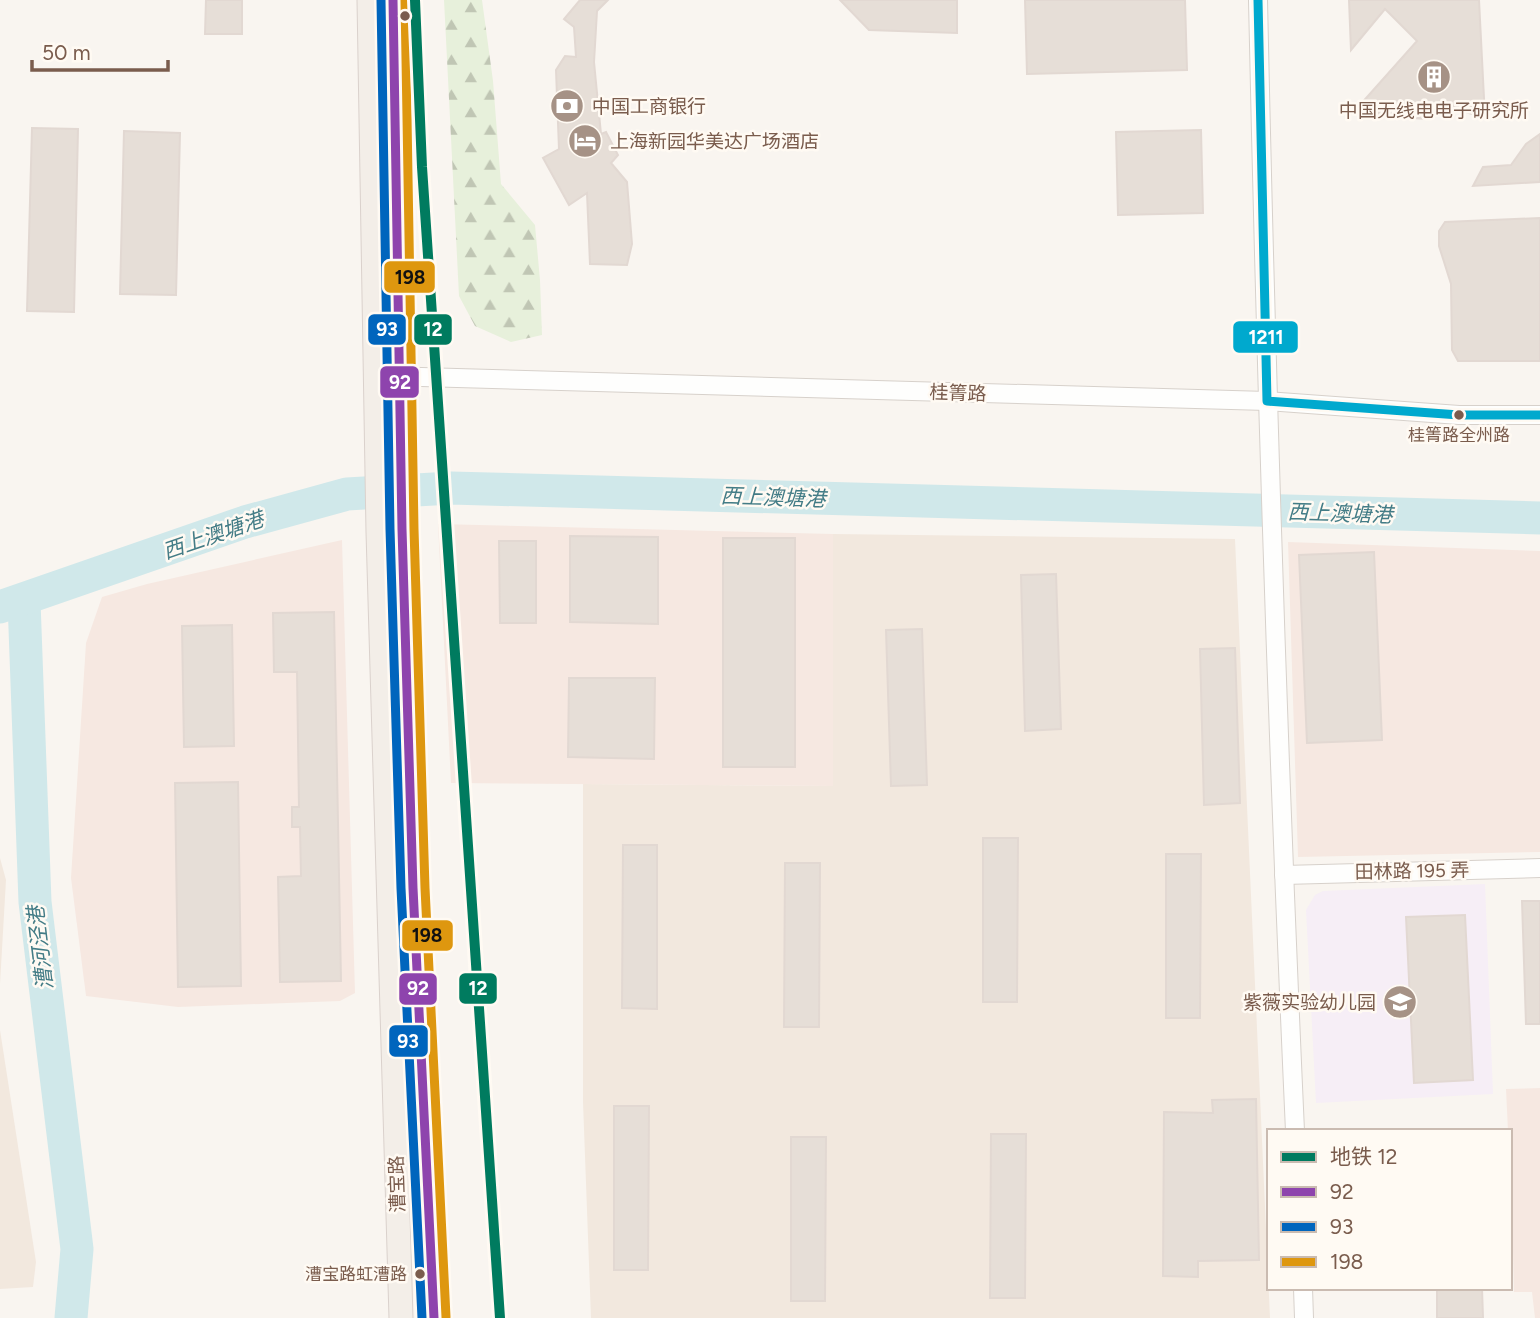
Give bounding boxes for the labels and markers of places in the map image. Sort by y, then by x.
unlabelled marker [398,9,412,23]
building icon: 中国无线电电子研究所 [1415,58,1453,96]
bank icon: 中国工商银行 [548,87,586,125]
place label: 中国工商银行 [592,95,706,118]
place label: 中国无线电电子研究所 [1339,99,1529,122]
hotel icon: 上海新园华美达广场酒店 [566,122,604,160]
place label: 上海新园华美达广场酒店 [610,130,819,153]
marker: 桂箐路全州路 [1452,408,1466,422]
place label: 桂箐路全州路 [1408,425,1510,445]
school or university icon: 紫薇实验幼儿园 [1381,983,1419,1021]
place label: 紫薇实验幼儿园 [1243,991,1376,1014]
place label: 漕宝路虹漕路 [305,1264,407,1284]
marker: 漕宝路虹漕路 [413,1267,427,1281]

